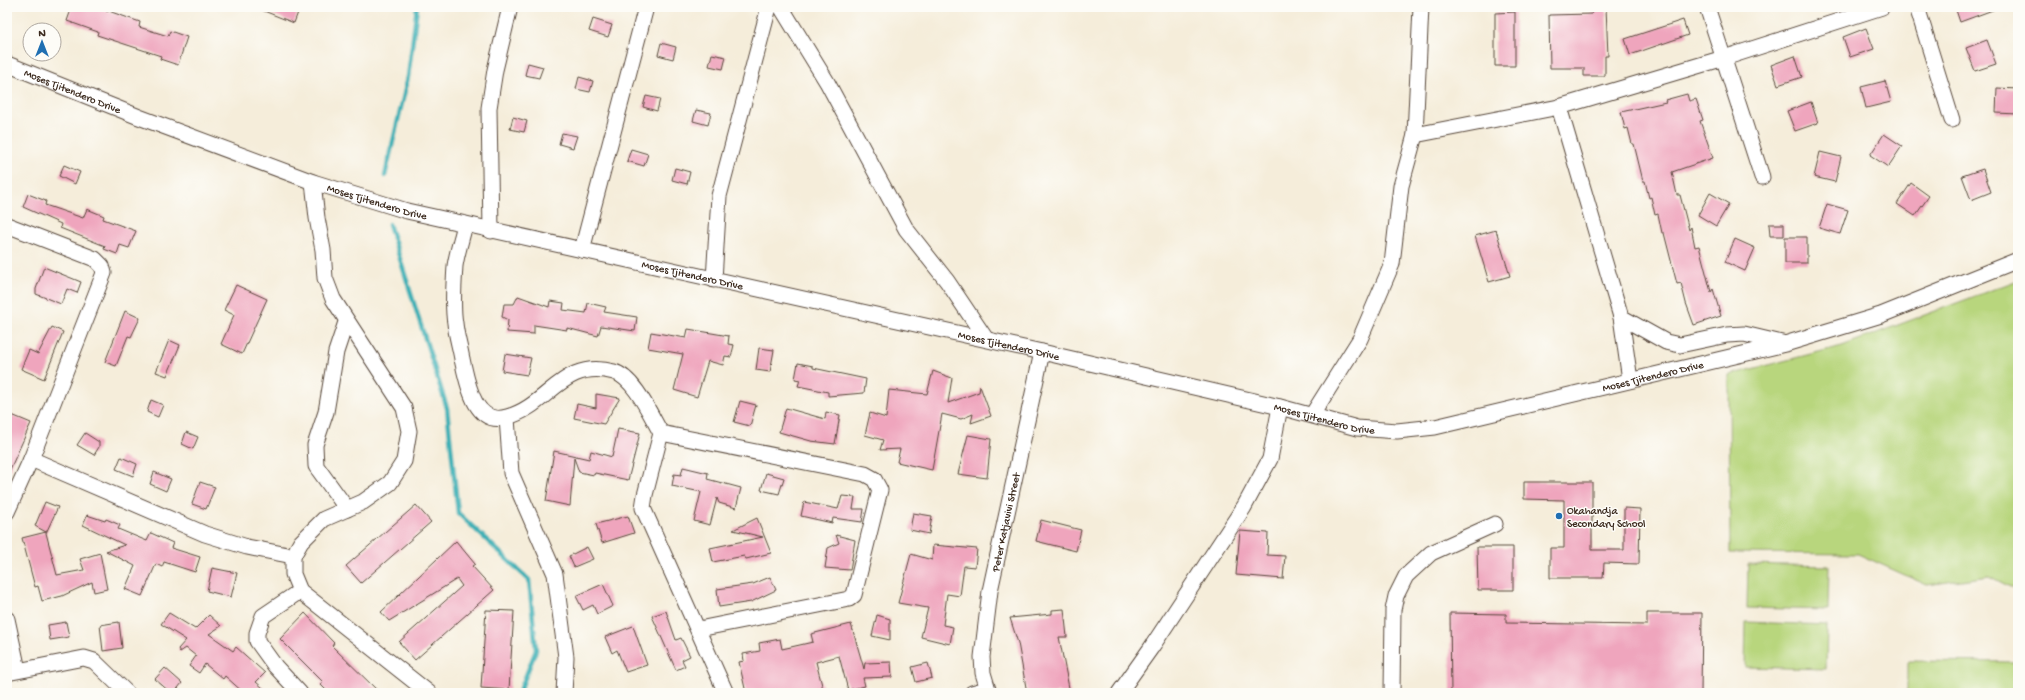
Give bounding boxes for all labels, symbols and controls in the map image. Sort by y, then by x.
north arrow [22,22,62,62]
text: N [38,28,46,40]
street label: Moses Tjitendero Drive [22,67,123,117]
street label: Moses Tjitendero Drive [325,183,428,223]
street label: Moses Tjitendero Drive [640,259,744,294]
street label: Moses Tjitendero Drive [957,330,1061,364]
street label: Moses Tjitendero Drive [1601,359,1705,395]
street label: Moses Tjitendero Drive [1273,402,1375,437]
street label: Peter Katjavivi Street [990,470,1024,574]
place label: Okahandja Secondary School [1567,506,1646,531]
marker: Okahandja Secondary School [1554,511,1564,521]

